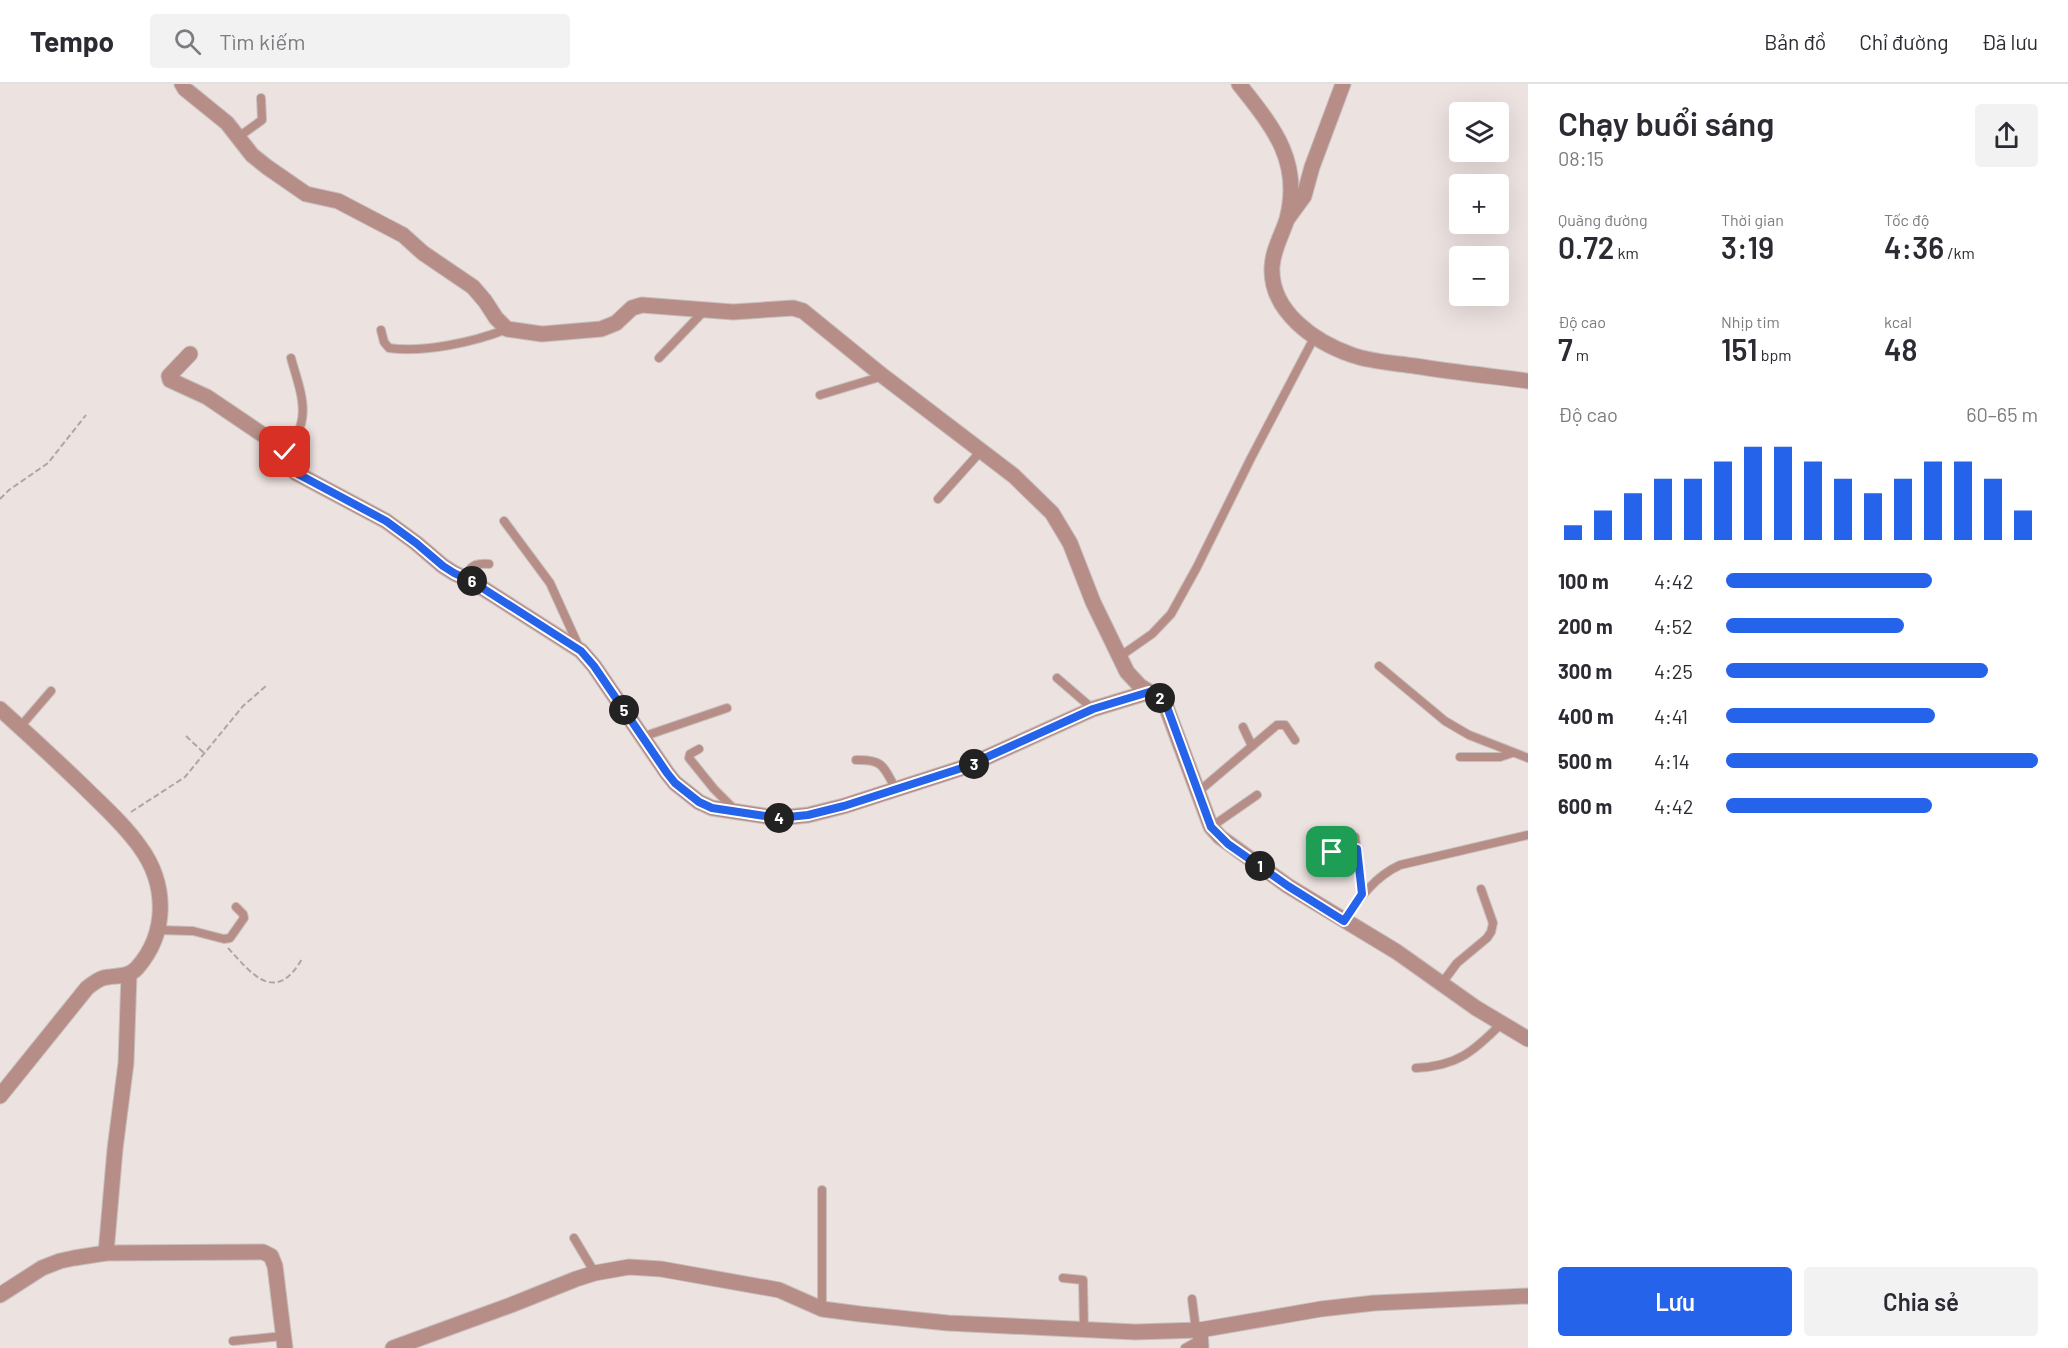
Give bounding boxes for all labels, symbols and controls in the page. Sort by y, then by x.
search box [150,14,570,68]
text: Tempo [30,24,114,58]
icon: search [171,25,204,58]
text: Tìm kiếm [219,28,305,54]
text: Bản đồ [1764,29,1826,54]
text: Chỉ đường [1859,29,1948,54]
text: Đã lưu [1981,29,2038,54]
map controls [1449,102,1509,306]
button: layers [1449,102,1509,162]
text: Chạy buổi sáng [1558,103,1774,143]
button: share [1975,104,2038,167]
text: 08:15 [1558,146,1604,170]
button: + [1449,174,1509,234]
text: Quãng đường [1558,210,1647,229]
text: Thời gian [1721,210,1784,229]
text: Tốc độ [1884,210,1929,229]
text: 0.72 [1558,229,1614,265]
text: 3:19 [1721,229,1774,265]
text: 4:36 [1884,229,1944,265]
text: km [1614,243,1639,262]
text: /km [1944,243,1975,262]
button: − [1449,246,1509,306]
text: Độ cao [1558,312,1606,331]
text: Nhịp tim [1721,312,1780,331]
text: kcal [1884,312,1912,331]
text: 7 [1558,331,1573,367]
text: 151 [1721,331,1758,367]
text: 48 [1884,331,1918,367]
text: m [1573,345,1589,364]
text: bpm [1758,345,1792,364]
text: Độ cao [1558,402,1618,426]
text: 60–65 m [1966,402,2038,426]
pin [259,426,310,477]
icon: check [268,435,301,468]
pin: 6 [457,566,487,596]
text: 100 m [1558,569,1609,593]
text: 4:42 [1654,569,1694,593]
text: 6 [468,571,476,590]
text: 200 m [1558,614,1613,638]
text: 4:52 [1654,614,1693,638]
text: 300 m [1558,659,1612,683]
text: 4:25 [1654,659,1693,683]
pin: 2 [1145,683,1175,713]
text: 2 [1156,688,1164,707]
pin: 5 [609,695,639,725]
text: 5 [620,700,628,719]
text: 400 m [1558,704,1614,728]
text: 4:41 [1654,704,1688,728]
pin: 3 [959,749,989,779]
text: 500 m [1558,749,1612,773]
text: 4:14 [1654,749,1690,773]
text: 3 [970,754,978,773]
text: 600 m [1558,794,1612,818]
text: 4:42 [1654,794,1694,818]
pin: 4 [764,803,794,833]
text: 4 [774,808,784,827]
pin [1306,826,1357,877]
icon: arrive [1315,835,1348,868]
pin: 1 [1245,851,1275,881]
text: 1 [1257,856,1263,875]
button: Lưu [1558,1267,1792,1336]
button: Chia sẻ [1804,1267,2038,1336]

